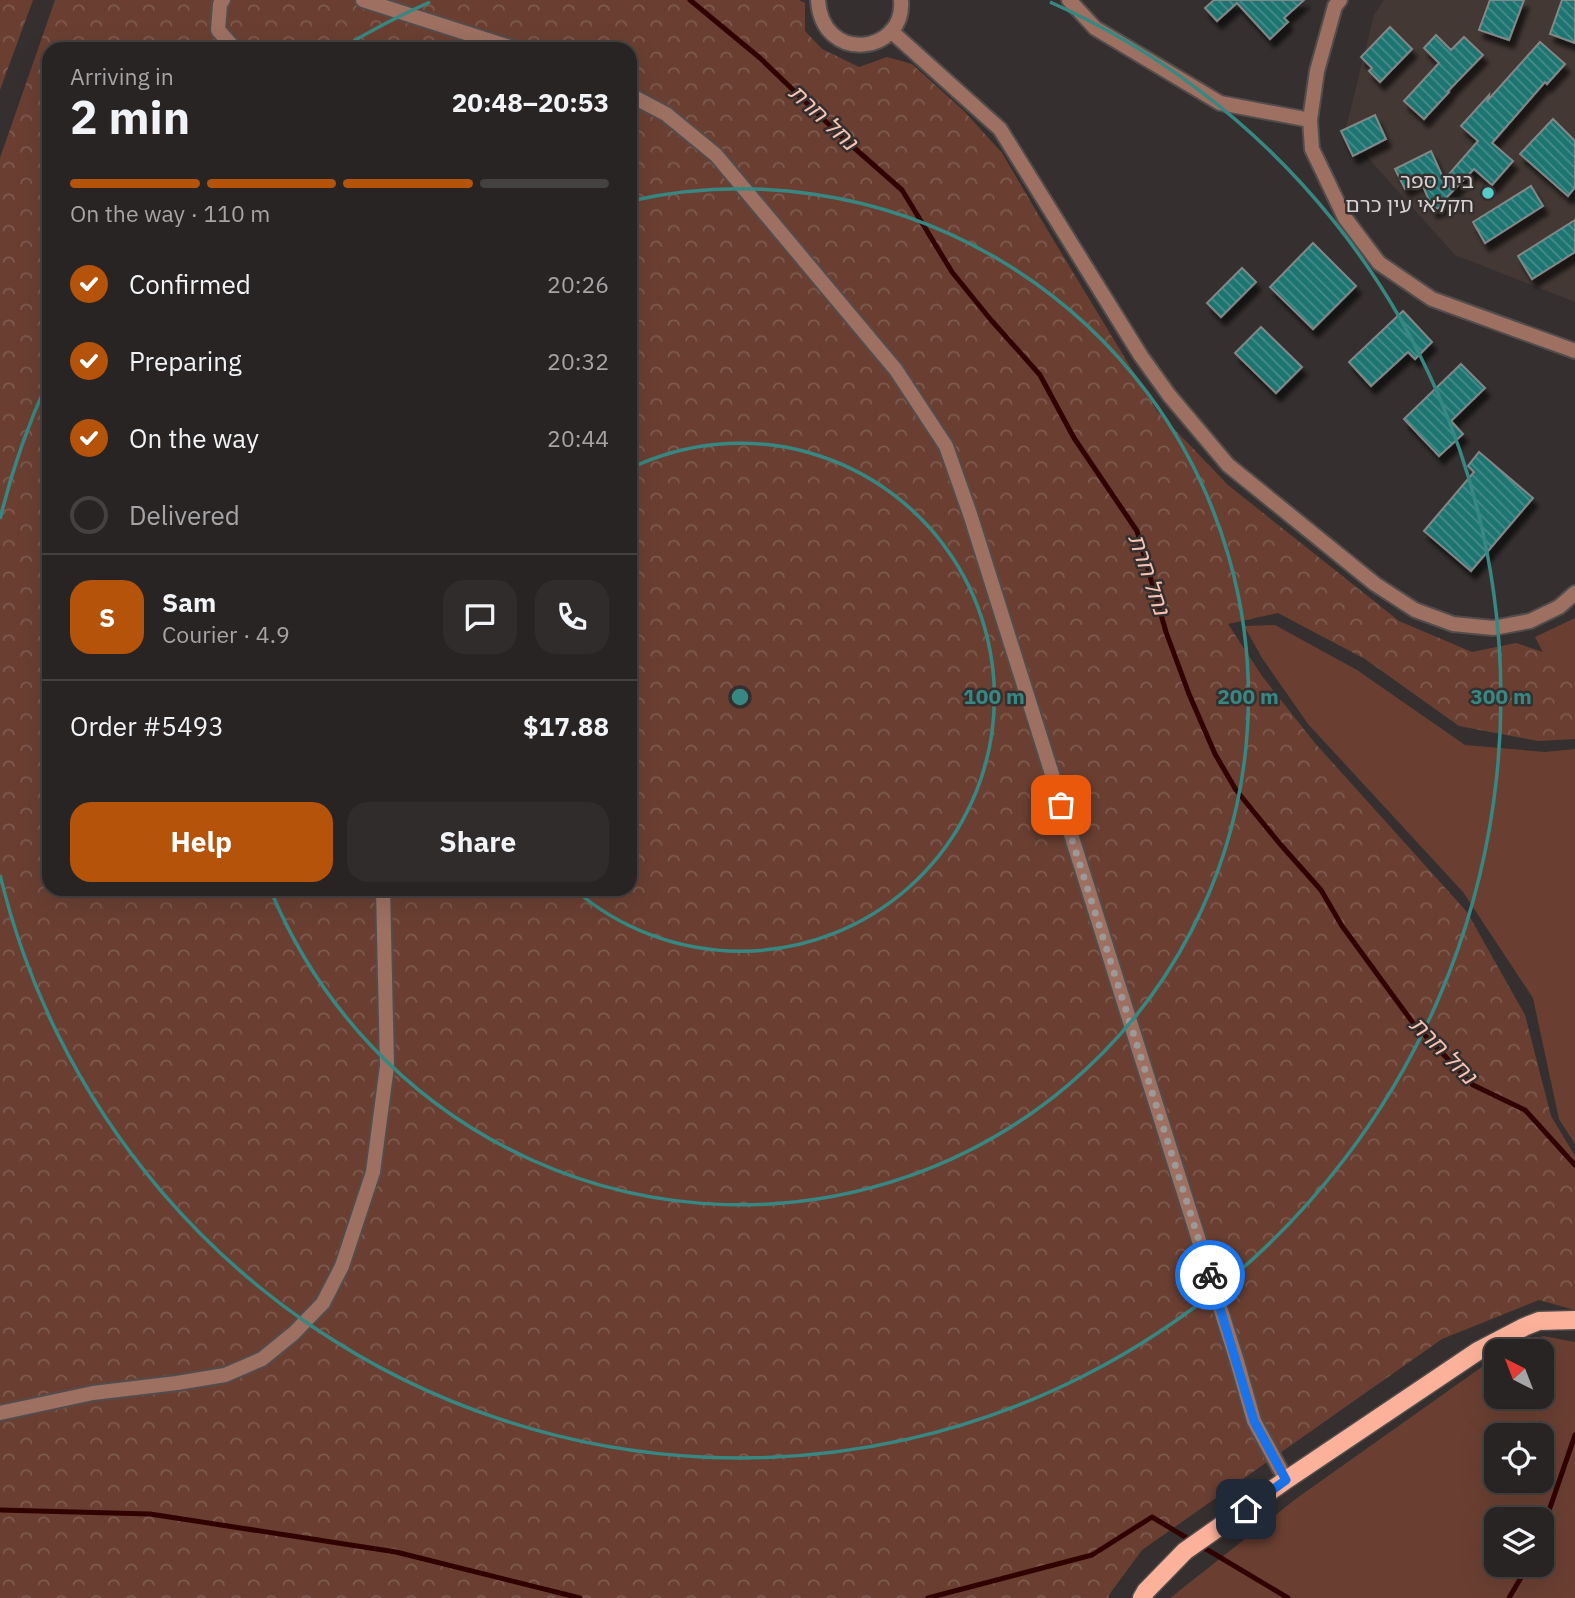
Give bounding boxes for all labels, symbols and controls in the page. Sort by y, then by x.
text: Arriving in [70,61,174,91]
water label: נחל חרת [783,77,866,157]
text: 20:48–20:53 [452,85,609,119]
text: 2 min [70,87,190,147]
place label: בית ספר חקלאי עין כרם [1345,166,1474,218]
marker: בית ספר חקלאי עין כרם [1480,185,1496,201]
text: On the way · 110 m [70,198,270,228]
icon: check [70,265,108,303]
text: Confirmed [129,267,251,301]
text: 20:26 [547,269,609,299]
icon: check [70,342,108,380]
text: Preparing [129,344,242,378]
text: 20:32 [547,346,609,376]
icon: check [70,419,108,457]
text: On the way [129,421,259,455]
text: 20:44 [547,423,609,453]
text: Delivered [129,498,240,532]
water label: נחל חרת [1122,529,1179,620]
button: chat [443,580,517,654]
button: phone [535,580,609,654]
text: Sam [162,585,216,619]
text: S [99,600,115,634]
text: Courier · 4.9 [162,619,290,649]
text: 100 m [963,682,1025,710]
text: 200 m [1217,682,1279,710]
text: 300 m [1470,682,1532,710]
centre of rings [728,685,752,709]
text: Order #5493 [70,709,224,743]
text: $17.88 [523,709,609,743]
pin [1031,775,1091,835]
icon: bag [1042,786,1080,824]
button: Help [70,802,333,882]
button: Share [347,802,609,882]
water label: נחל חרת [1403,1009,1486,1091]
courier [1175,1240,1245,1310]
icon: bike [1191,1256,1229,1294]
north arrow [1484,1339,1554,1409]
map controls [1484,1339,1554,1577]
button: locate [1484,1423,1554,1493]
pin [1216,1479,1276,1539]
icon: home [1227,1490,1265,1528]
button: layers [1484,1507,1554,1577]

